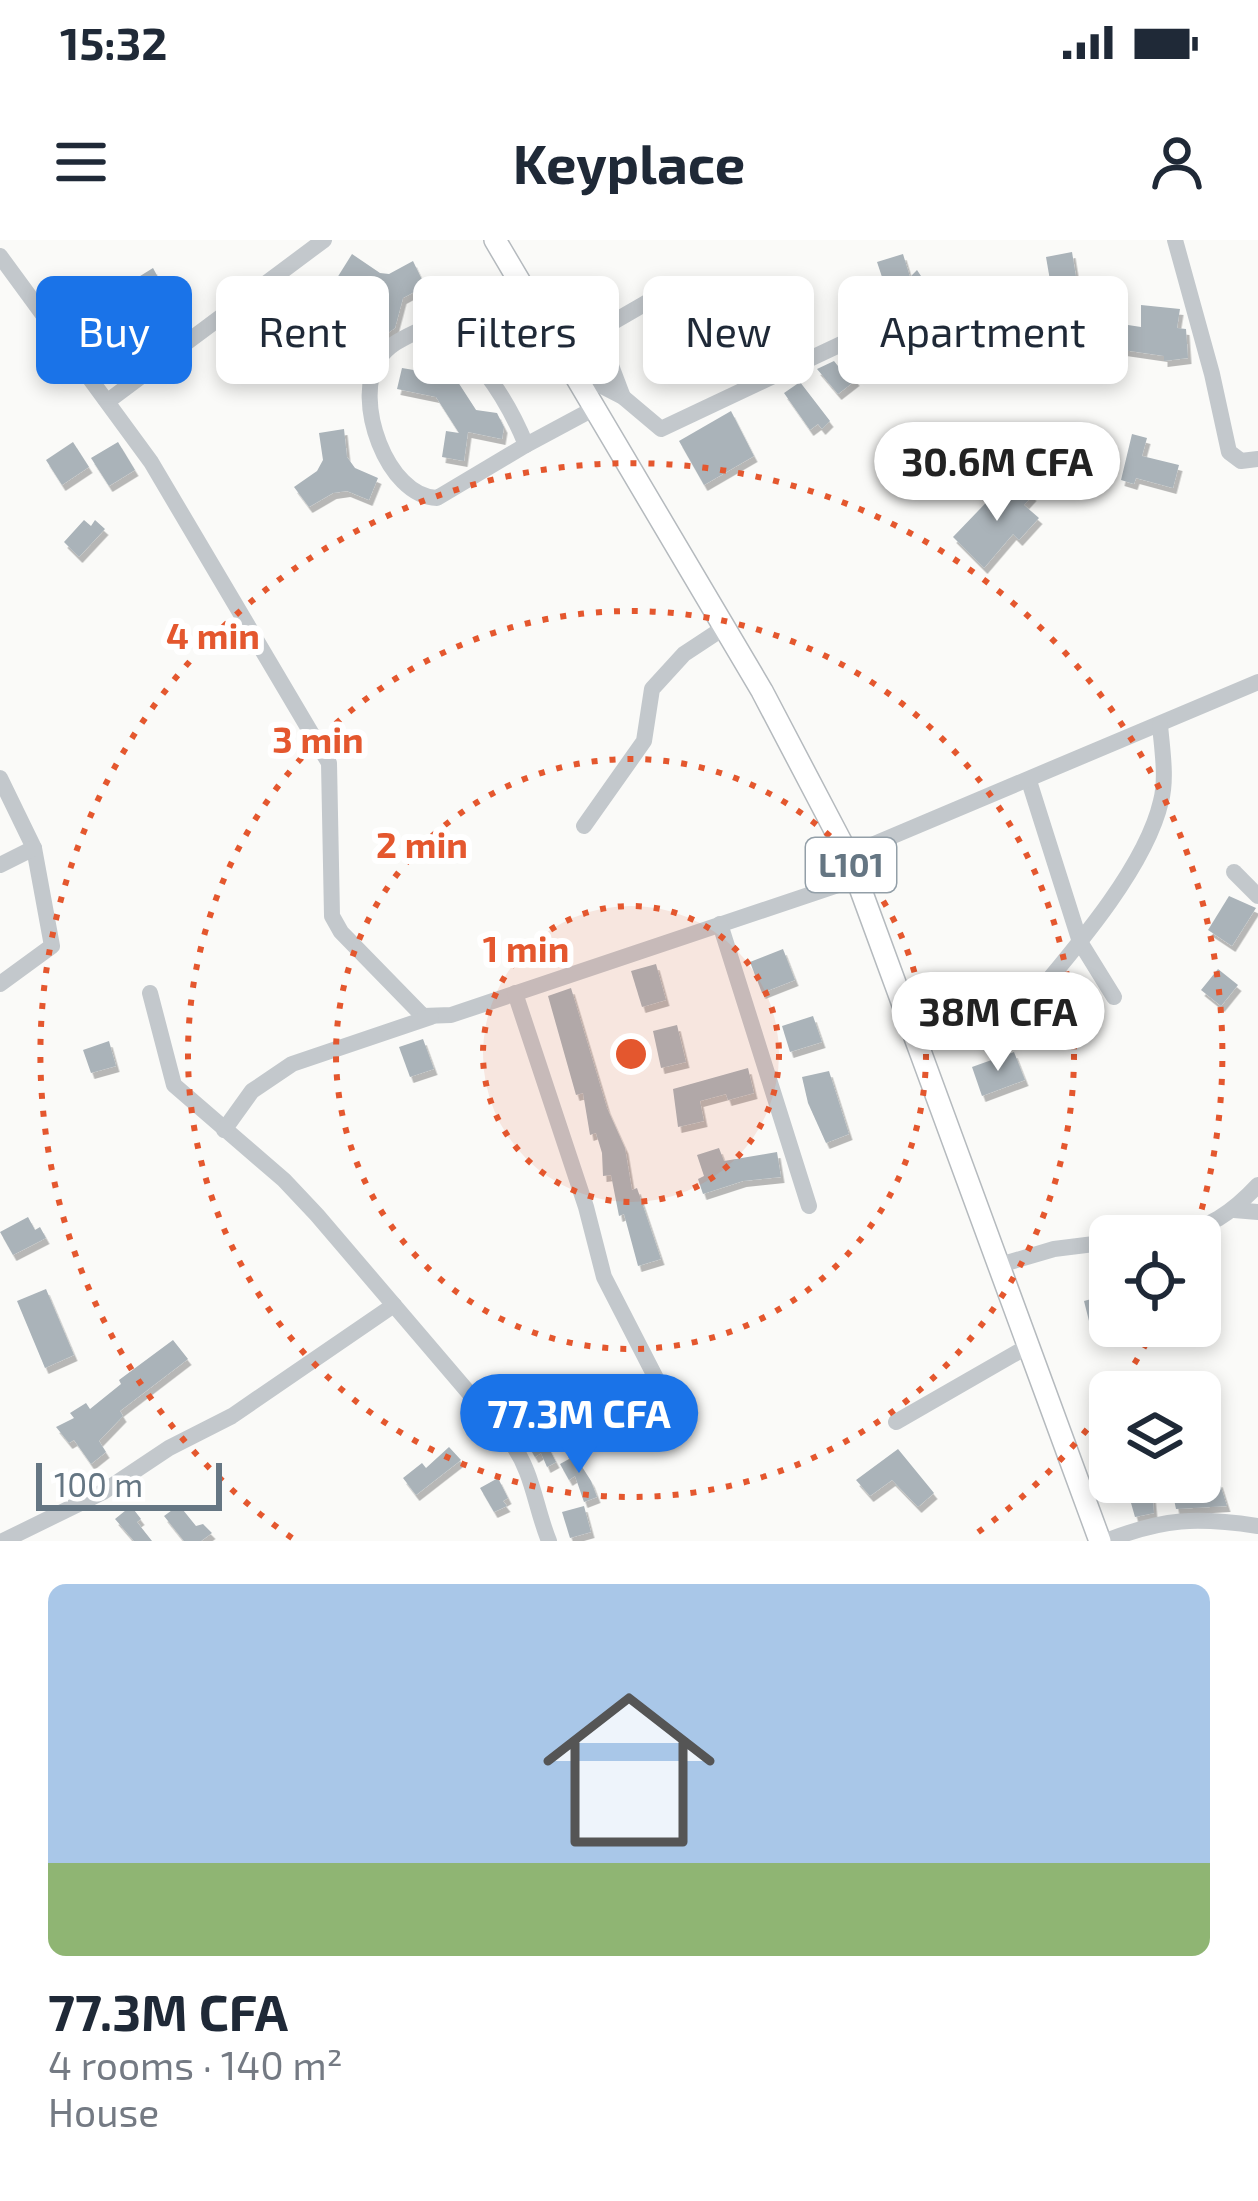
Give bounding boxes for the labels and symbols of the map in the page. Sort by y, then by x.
pin: 30.6M CFA [860,422,1134,524]
text: 4 min [166,613,260,656]
text: 3 min [272,717,364,760]
text: 2 min [376,822,468,865]
road number: L101 [806,838,896,892]
text: 1 min [483,926,569,969]
pin: 38M CFA [887,972,1109,1074]
centre of rings [610,1033,652,1075]
pin: 77.3M CFA [442,1374,716,1476]
scale bar [36,1457,222,1510]

